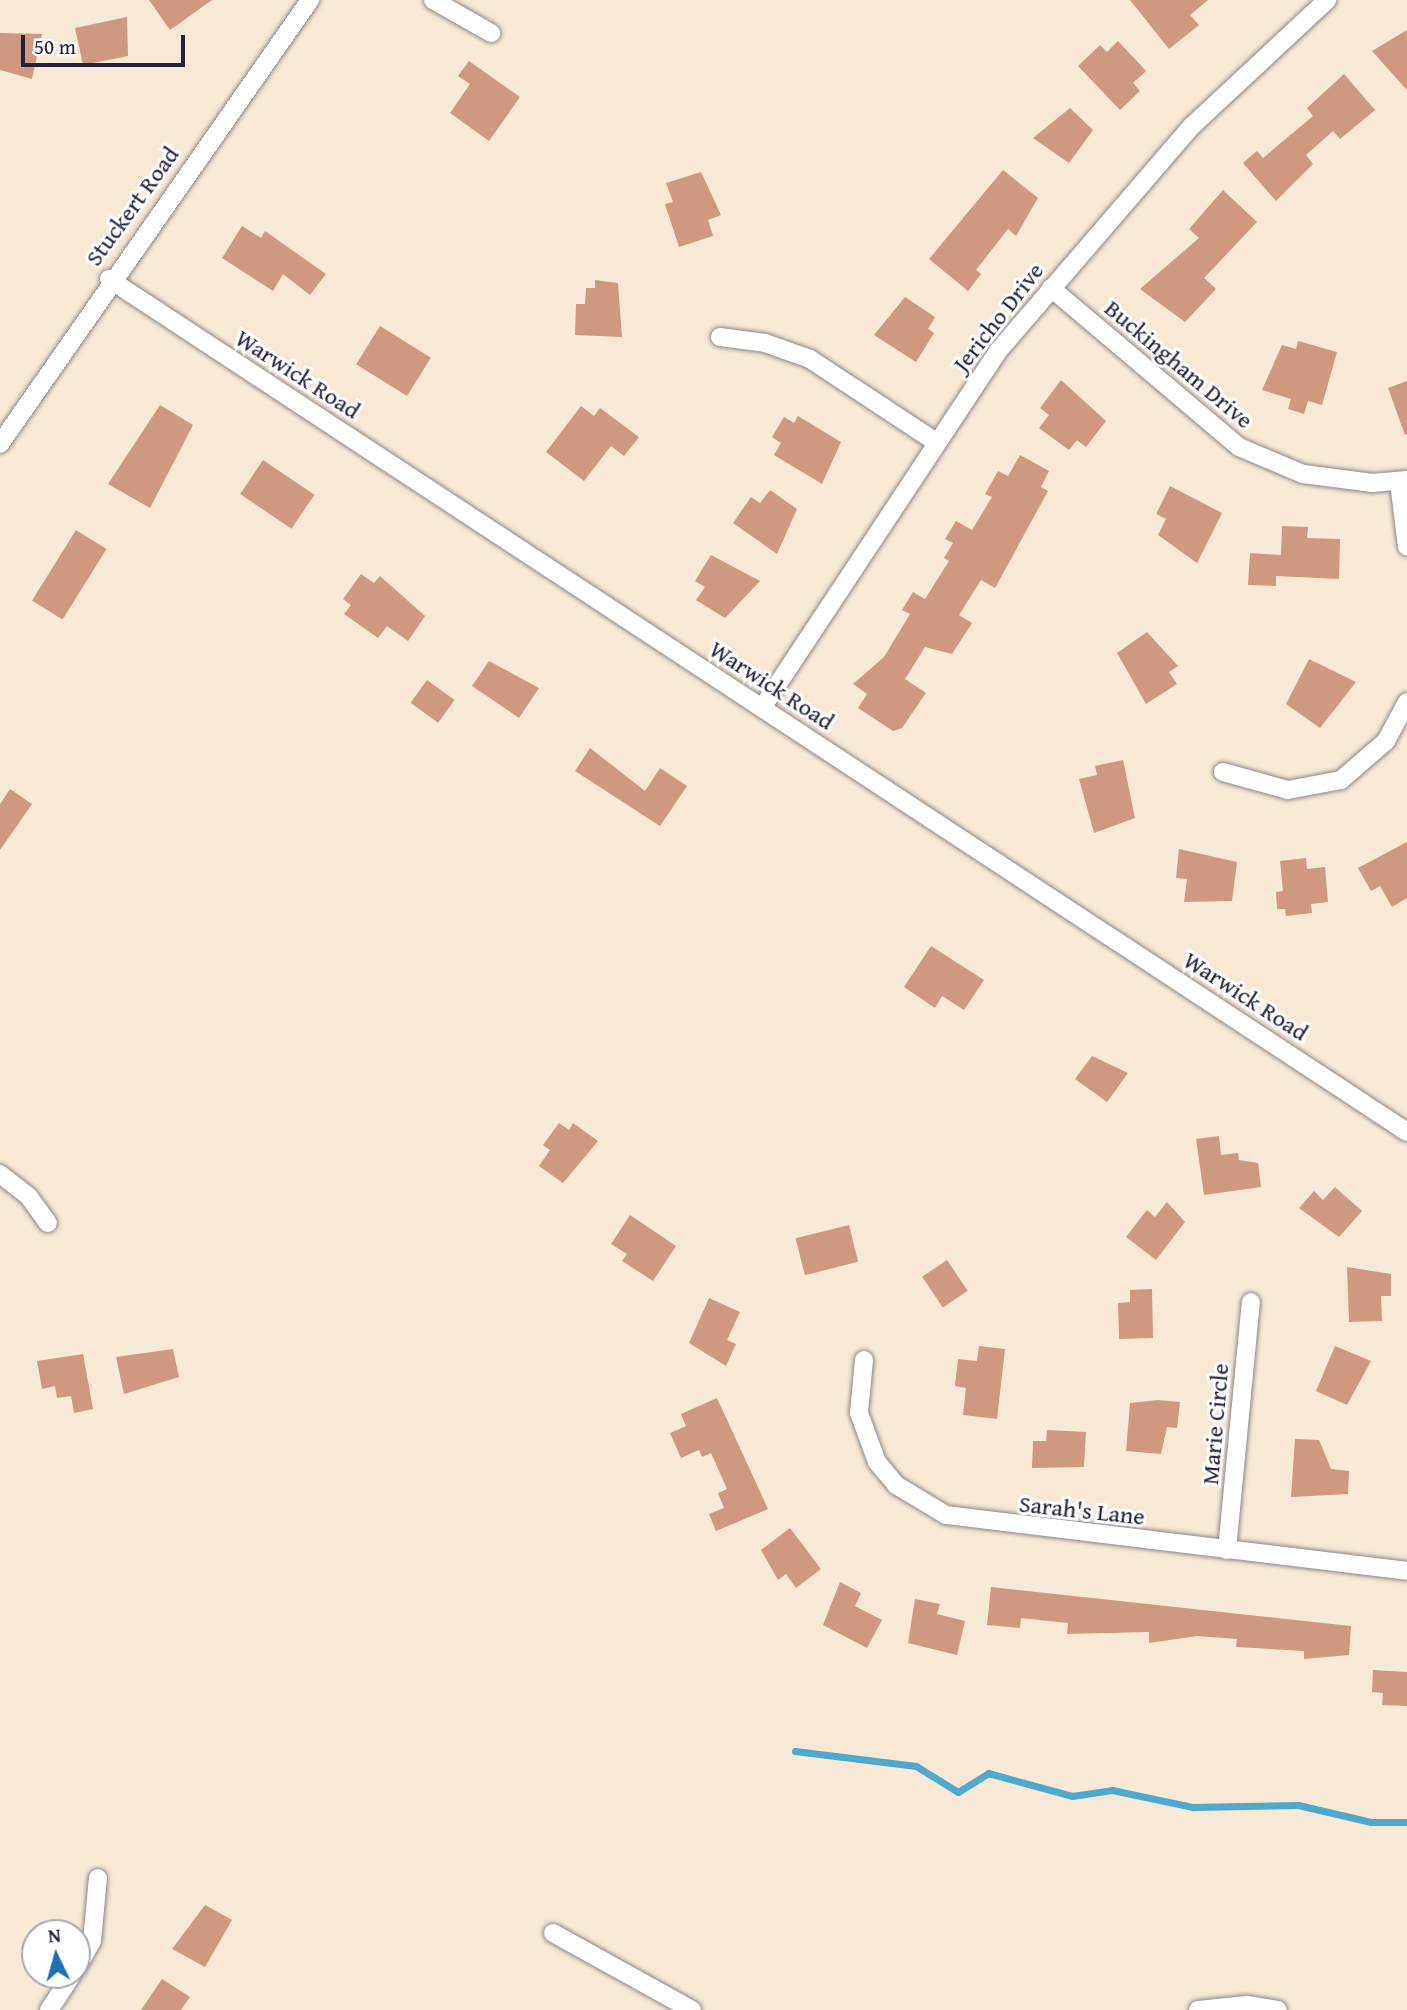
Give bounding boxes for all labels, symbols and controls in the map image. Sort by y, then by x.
scale bar [24,21,189,65]
text: 50 m [34,31,76,62]
street label: Stuckert Road [79,141,185,271]
street label: Jericho Drive [946,257,1050,377]
street label: Buckingham Drive [1099,294,1259,434]
street label: Warwick Road [230,323,366,425]
street label: Warwick Road [704,634,840,736]
street label: Warwick Road [1178,945,1314,1047]
street label: Marie Circle [1195,1362,1235,1486]
street label: Sarah's Lane [1018,1489,1146,1531]
north arrow [21,1919,91,1989]
text: N [47,1921,62,1950]

